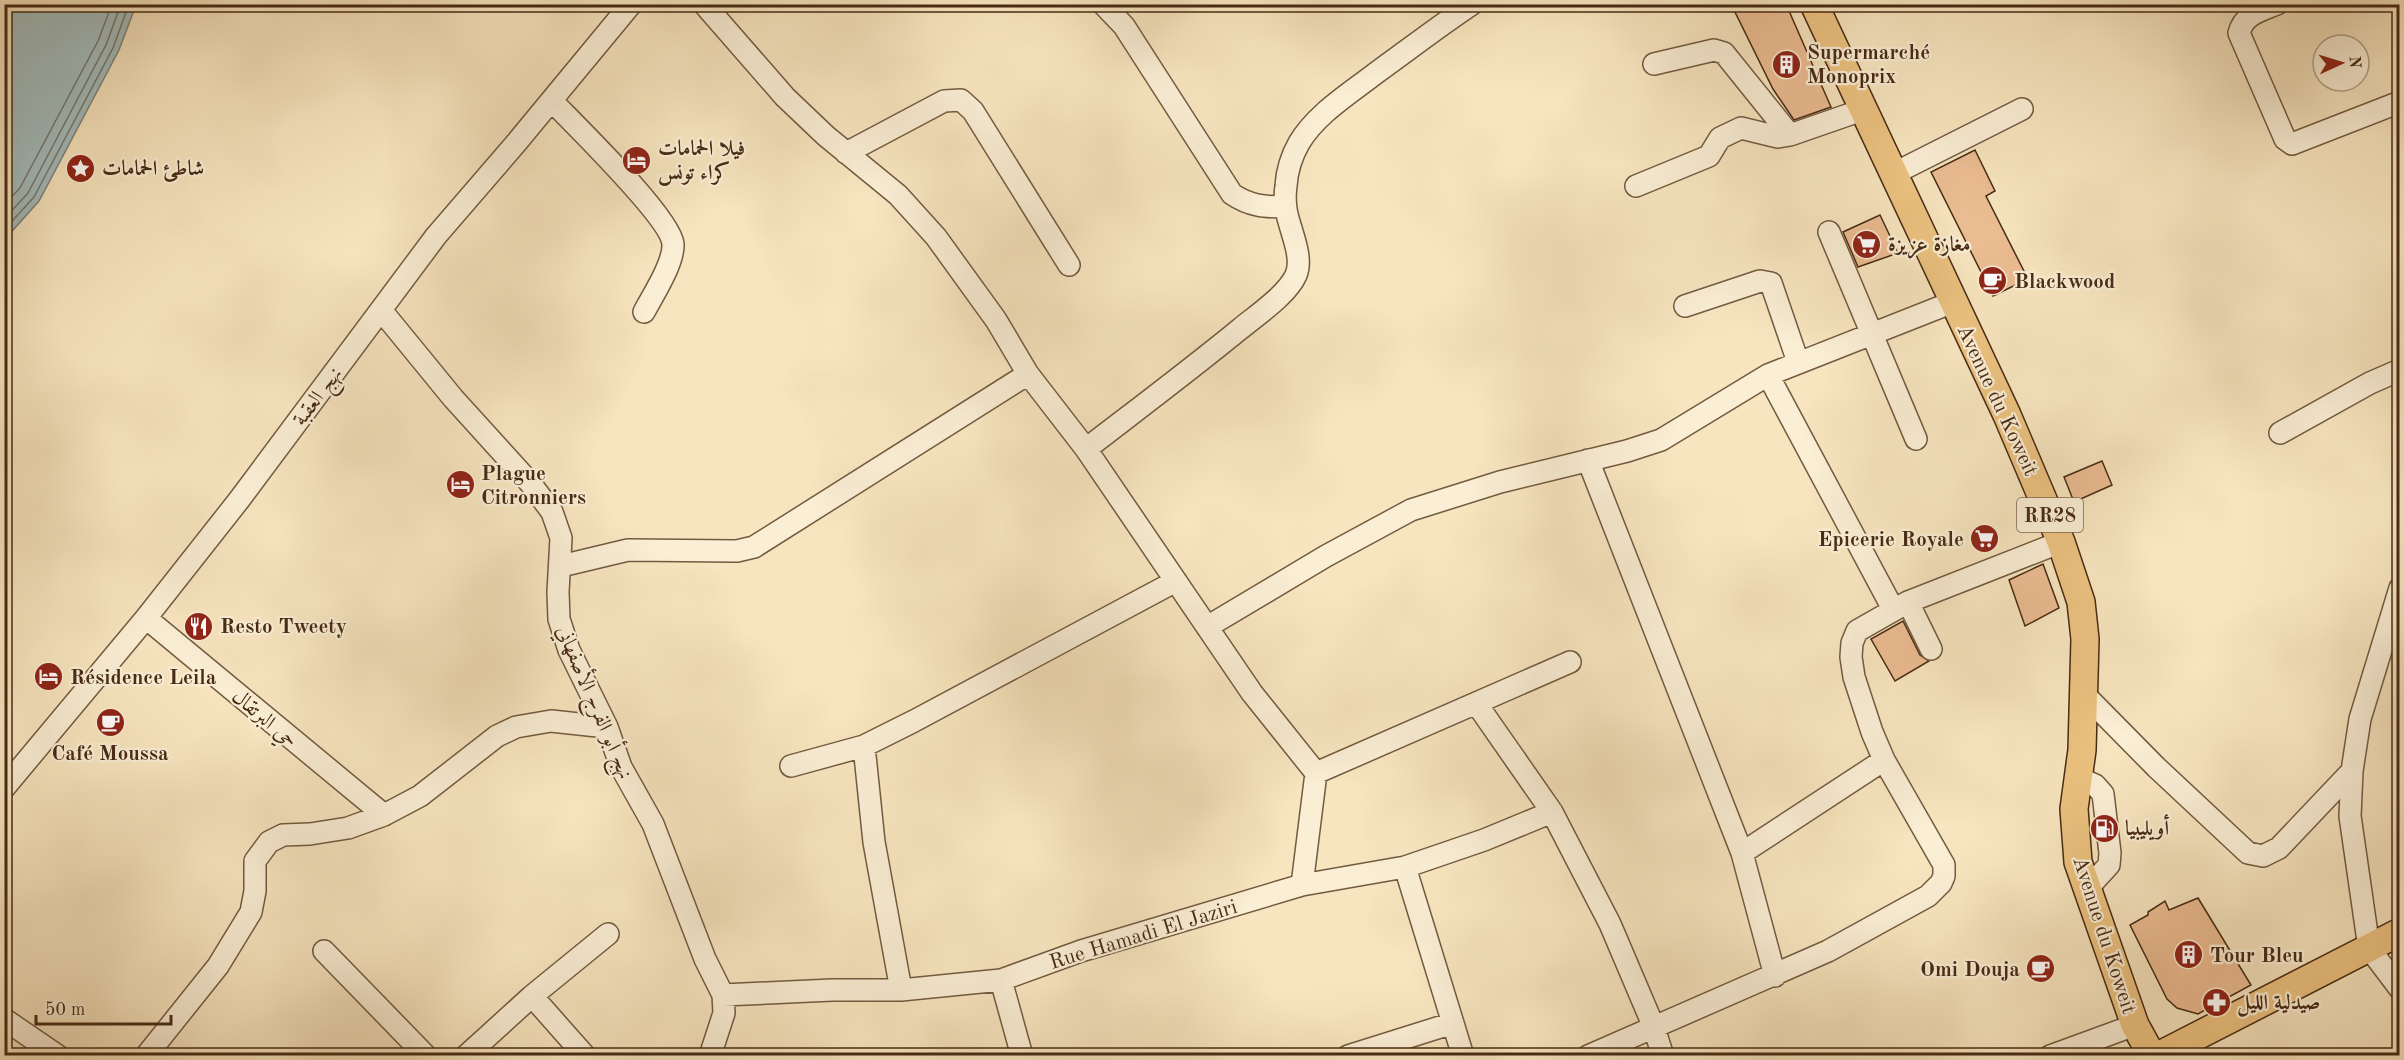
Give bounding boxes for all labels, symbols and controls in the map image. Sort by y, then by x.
north arrow [2311,33,2371,93]
place label: Supermarché Monoprix [1807,43,1930,88]
building icon: Supermarché Monoprix [1770,48,1802,80]
text: N [2346,55,2362,70]
place label: فيلا الحمامات كراء تونس [658,138,745,186]
hotel icon: فيلا الحمامات كراء تونس [621,144,653,176]
place icon: شاطئ الحمامات [65,152,97,184]
place label: شاطئ الحمامات [102,158,204,182]
supermarket icon: مغازة عزيزة [1851,228,1883,260]
place label: مغازة عزيزة [1888,234,1970,259]
cafe icon: Blackwood [1977,265,2009,297]
place label: Blackwood [2014,272,2115,293]
street label: Avenue du Koweit [1952,322,2041,480]
street label: نهج العقبة [290,364,352,434]
place label: Plague Citronniers [481,464,586,509]
hotel icon: Plague Citronniers [444,469,476,501]
road number: RR28 [2017,498,2083,532]
supermarket icon: Epicerie Royale [1969,523,2001,555]
place label: Epicerie Royale [1818,530,1964,551]
restaurant icon: Resto Tweety [183,610,215,642]
place label: Resto Tweety [220,617,347,638]
street label: نهج أبو الفرج الأصفهاني [545,620,641,785]
hotel icon: Résidence Leila [33,661,65,693]
place label: Résidence Leila [70,668,217,689]
street label: حي البرتقال [224,686,301,756]
cafe icon: Café Moussa [94,706,126,738]
place label: Café Moussa [51,744,169,765]
fuel station icon: أويليبيا [2088,812,2120,844]
place label: أويليبيا [2125,814,2169,841]
street label: Avenue du Koweit [2068,854,2139,1017]
street label: Rue Hamadi El Jaziri [1047,897,1240,974]
building icon: Tour Bleu [2173,939,2205,971]
place label: Tour Bleu [2210,946,2304,967]
cafe icon: Omi Douja [2025,953,2057,985]
place label: Omi Douja [1920,960,2020,981]
pharmacy icon: صيدلية الليل [2200,986,2232,1018]
scale bar [36,988,171,1026]
place label: صيدلية الليل [2237,993,2320,1017]
text: 50 m [45,1001,85,1019]

